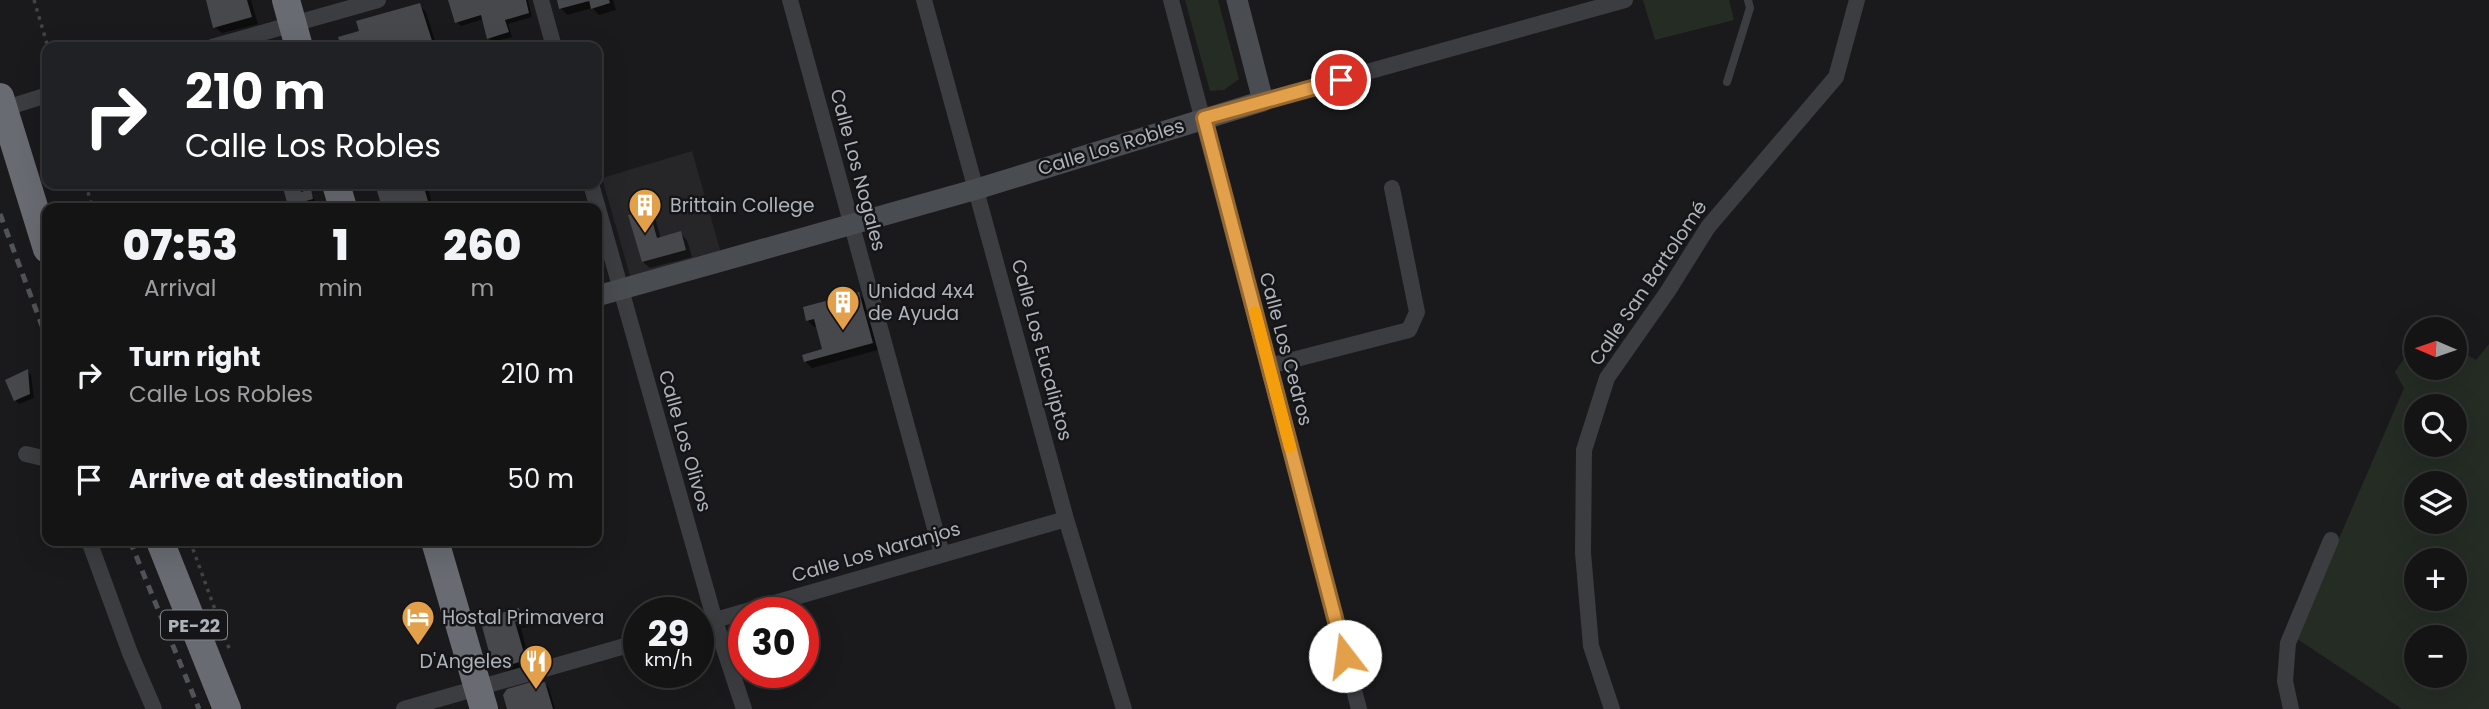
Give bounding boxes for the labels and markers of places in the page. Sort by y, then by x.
pin [1311,50,1371,110]
building icon: Brittain College [626,186,664,235]
place label: Brittain College [670,192,815,219]
place label: Unidad 4x4 de Ayuda [868,278,974,327]
building icon: Unidad 4x4 de Ayuda [824,283,862,332]
hotel icon: Hostal Primavera [399,598,437,647]
place label: Hostal Primavera [442,604,604,631]
restaurant icon: D'Angeles [517,642,555,691]
place label: D'Angeles [420,648,512,675]

